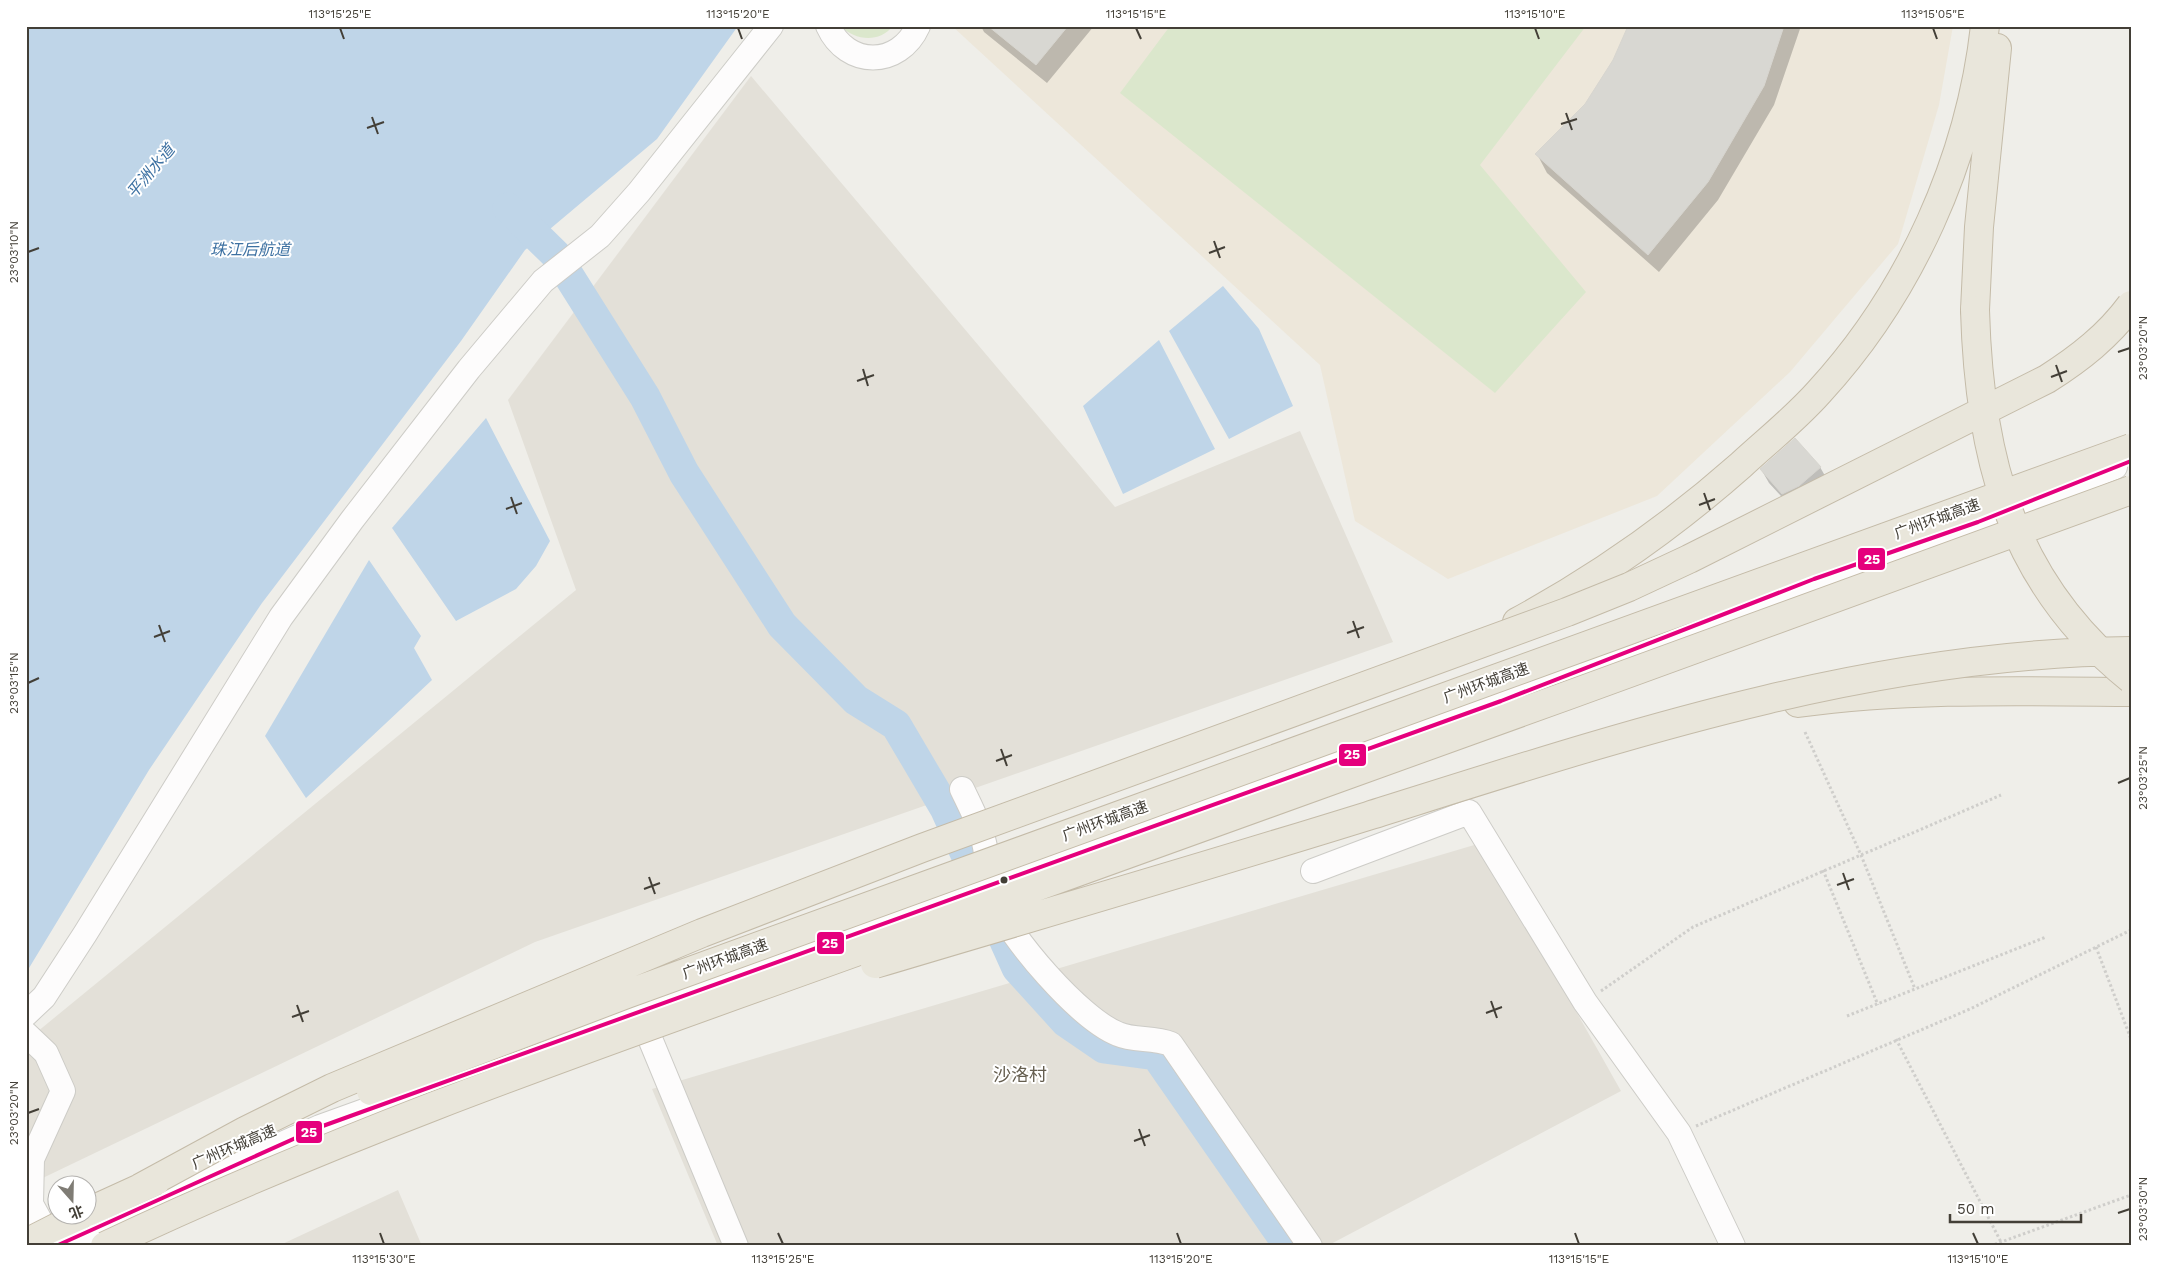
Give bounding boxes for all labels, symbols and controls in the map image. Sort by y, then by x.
text: 113°15'25"E [309,7,372,21]
text: 113°15'20"E [706,7,770,21]
text: 113°15'15"E [1106,7,1167,21]
text: 113°15'10"E [1505,7,1566,21]
text: 113°15'05"E [1901,7,1965,21]
water label: 平洲水道 [123,139,180,202]
text: 23°03'10"N [7,221,21,283]
water label: 珠江后航道 [210,240,292,259]
text: 23°03'20"N [2136,316,2150,380]
street label: 广州环城高速 [1892,495,1982,543]
line badge: 25 [1857,547,1886,571]
text: 25 [1864,551,1880,567]
text: 23°03'15"N [7,652,21,714]
street label: 广州环城高速 [1441,659,1531,707]
line badge: 25 [1338,743,1367,767]
text: 25 [1344,746,1360,762]
text: 23°03'25"N [2136,746,2150,810]
street label: 广州环城高速 [1060,797,1150,845]
unlabelled marker [999,875,1009,885]
line badge: 25 [816,931,845,955]
street label: 广州环城高速 [680,935,770,983]
text: 25 [822,935,838,951]
district label: 沙洛村 [993,1064,1047,1085]
text: 23°03'20"N [7,1081,21,1145]
line badge: 25 [295,1120,323,1144]
street label: 广州环城高速 [189,1121,279,1173]
text: 25 [301,1124,317,1140]
north arrow [48,1174,98,1224]
text: 23°03'30"N [2136,1177,2150,1241]
scale bar [1950,1192,2081,1224]
text: 50 m [1957,1200,1994,1218]
text: 北 [67,1202,86,1222]
text: 113°15'30"E [352,1252,416,1266]
text: 113°15'25"E [752,1252,815,1266]
text: 113°15'20"E [1149,1252,1213,1266]
text: 113°15'15"E [1549,1252,1610,1266]
text: 113°15'10"E [1948,1252,2009,1266]

